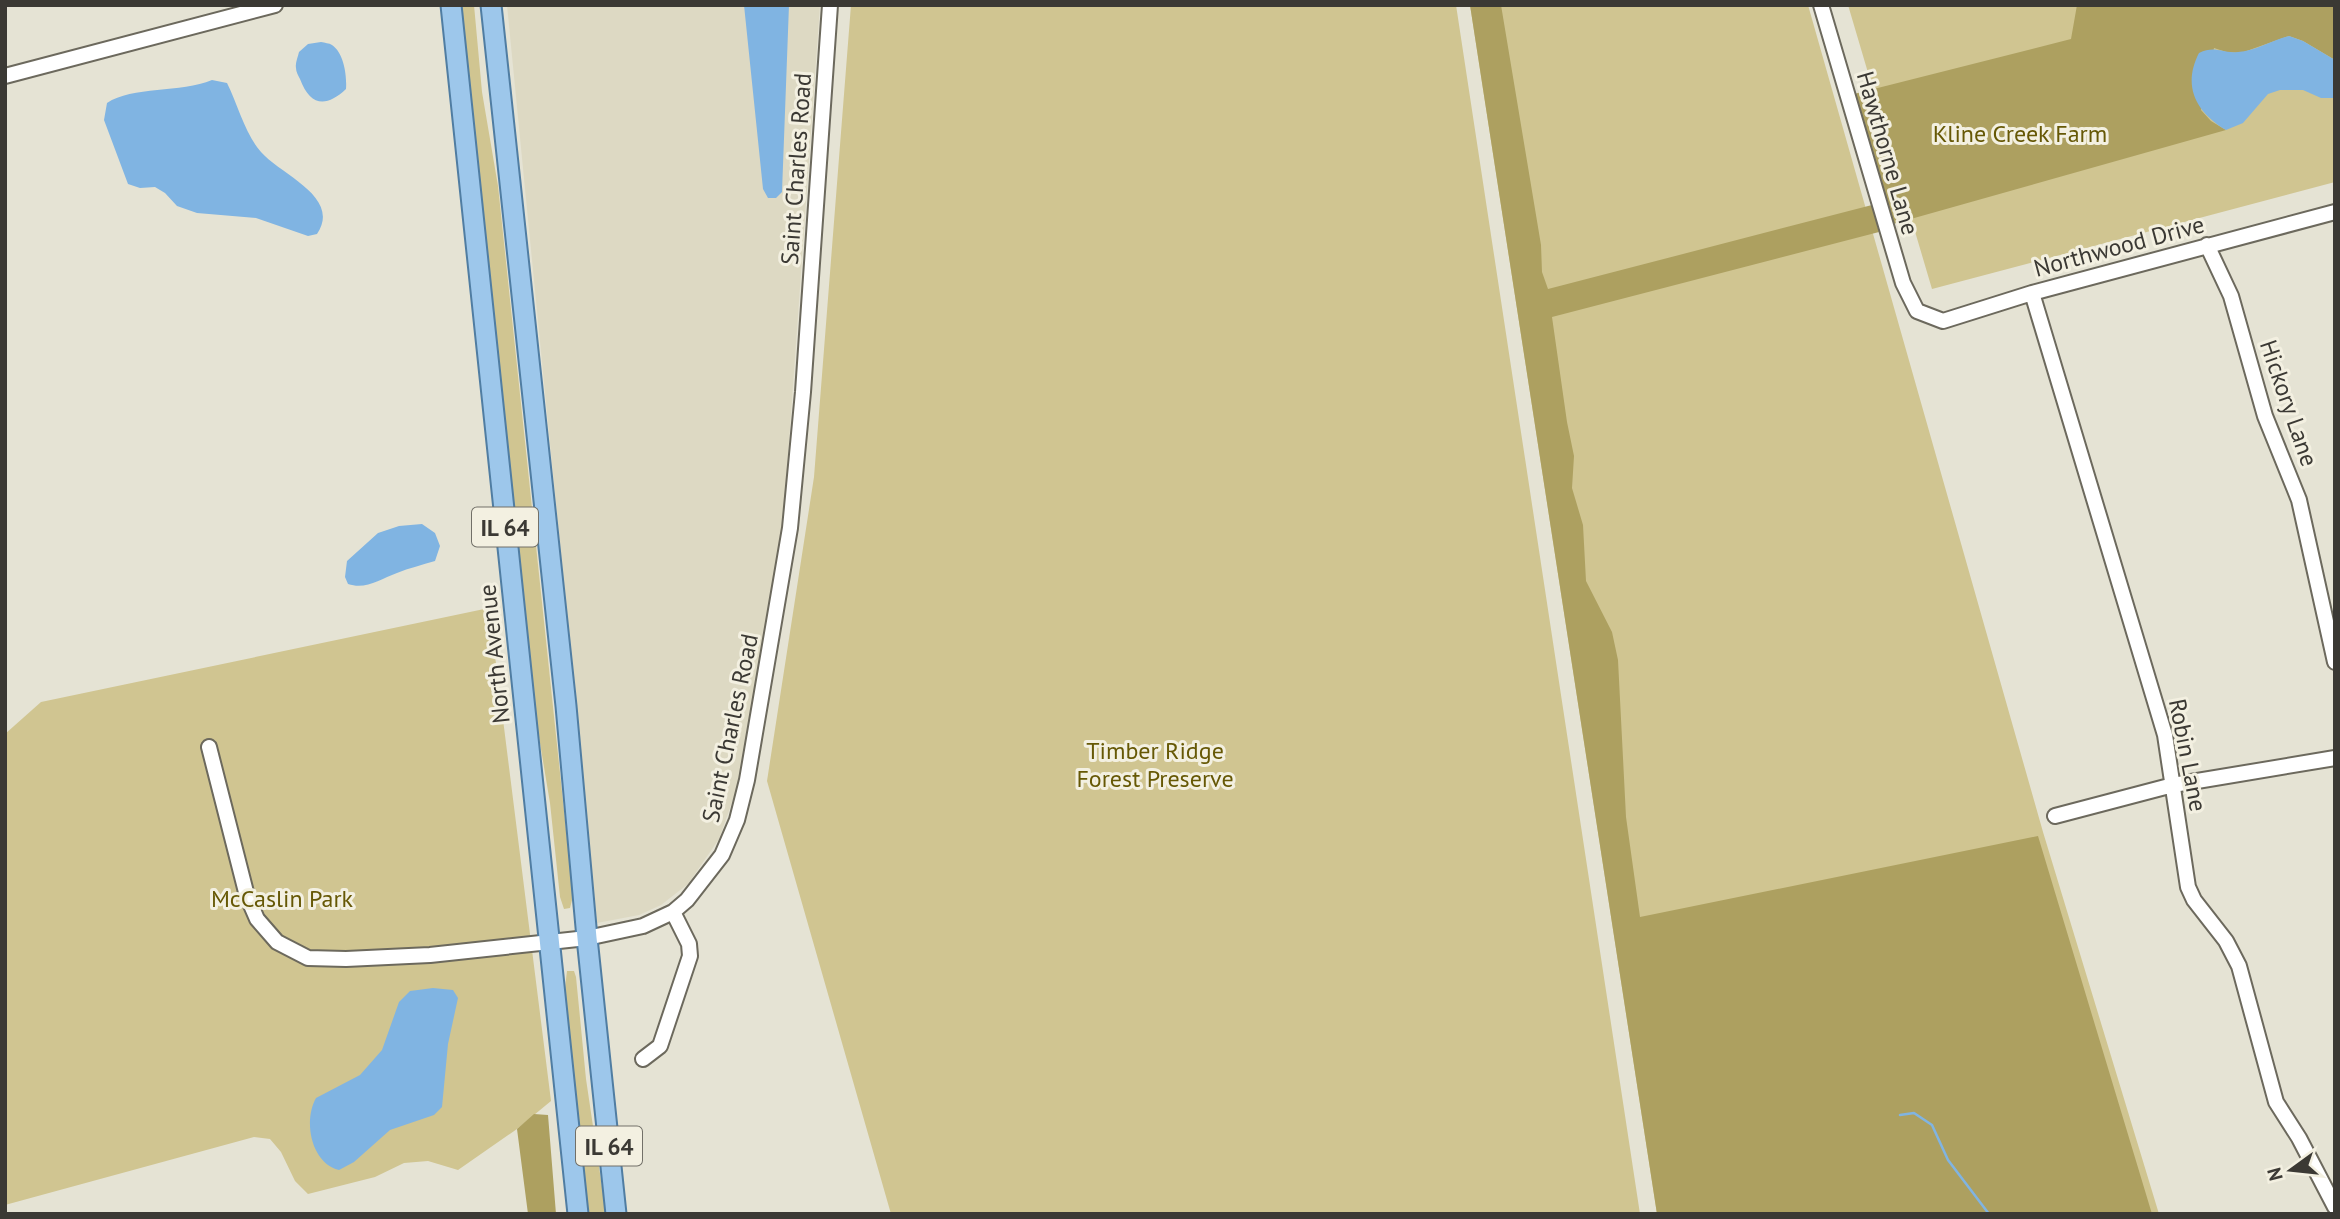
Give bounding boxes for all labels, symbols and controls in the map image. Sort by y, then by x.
street label: Hawthorne Lane [1850,68,1926,238]
street label: Saint Charles Road [774,72,818,266]
park label: Kline Creek Farm [1933,118,2107,149]
street label: Northwood Drive [2030,208,2208,284]
street label: Hickory Lane [2253,336,2325,470]
road number: IL 64 [472,508,538,547]
street label: North Avenue [471,583,517,725]
street label: Saint Charles Road [695,631,765,825]
street label: Robin Lane [2162,696,2214,814]
park label: Timber Ridge Forest Preserve [1076,735,1234,794]
park label: McCaslin Park [211,883,354,914]
road number: IL 64 [576,1126,642,1166]
north arrow [2256,1135,2326,1205]
text: N [2261,1165,2288,1184]

